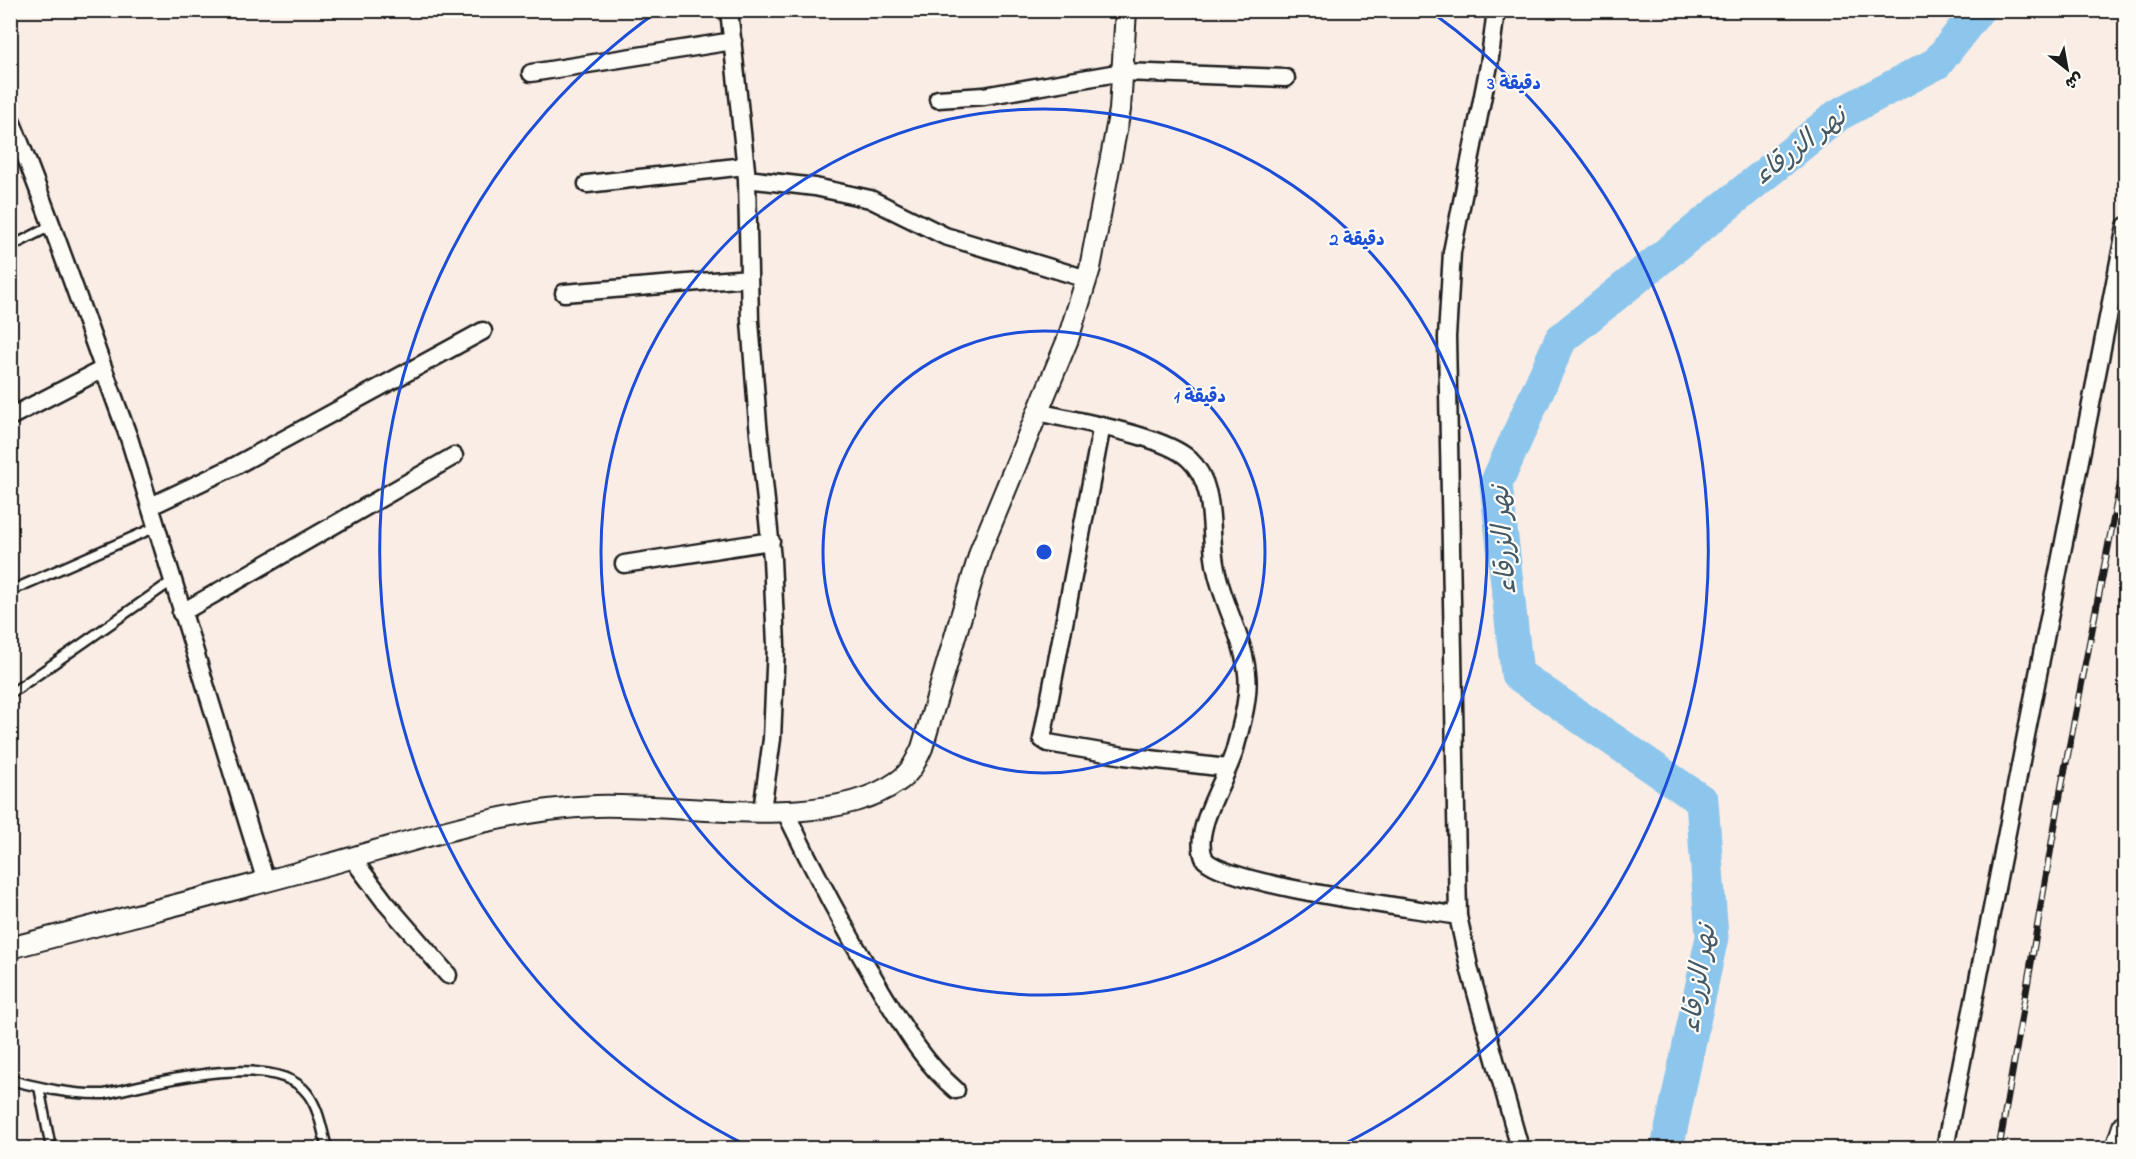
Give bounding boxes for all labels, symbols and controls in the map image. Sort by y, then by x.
north arrow [2037,39,2097,99]
text: ش [2060,65,2087,95]
text: 3 دقيقة [1486,72,1541,98]
water label: نهر الزرقاء [1746,97,1858,195]
text: 2 دقيقة [1329,228,1384,254]
text: 1 دقيقة [1174,385,1226,411]
water label: نهر الزرقاء [1482,482,1528,596]
centre of rings [1034,542,1054,562]
water label: نهر الزرقاء [1672,920,1728,1036]

